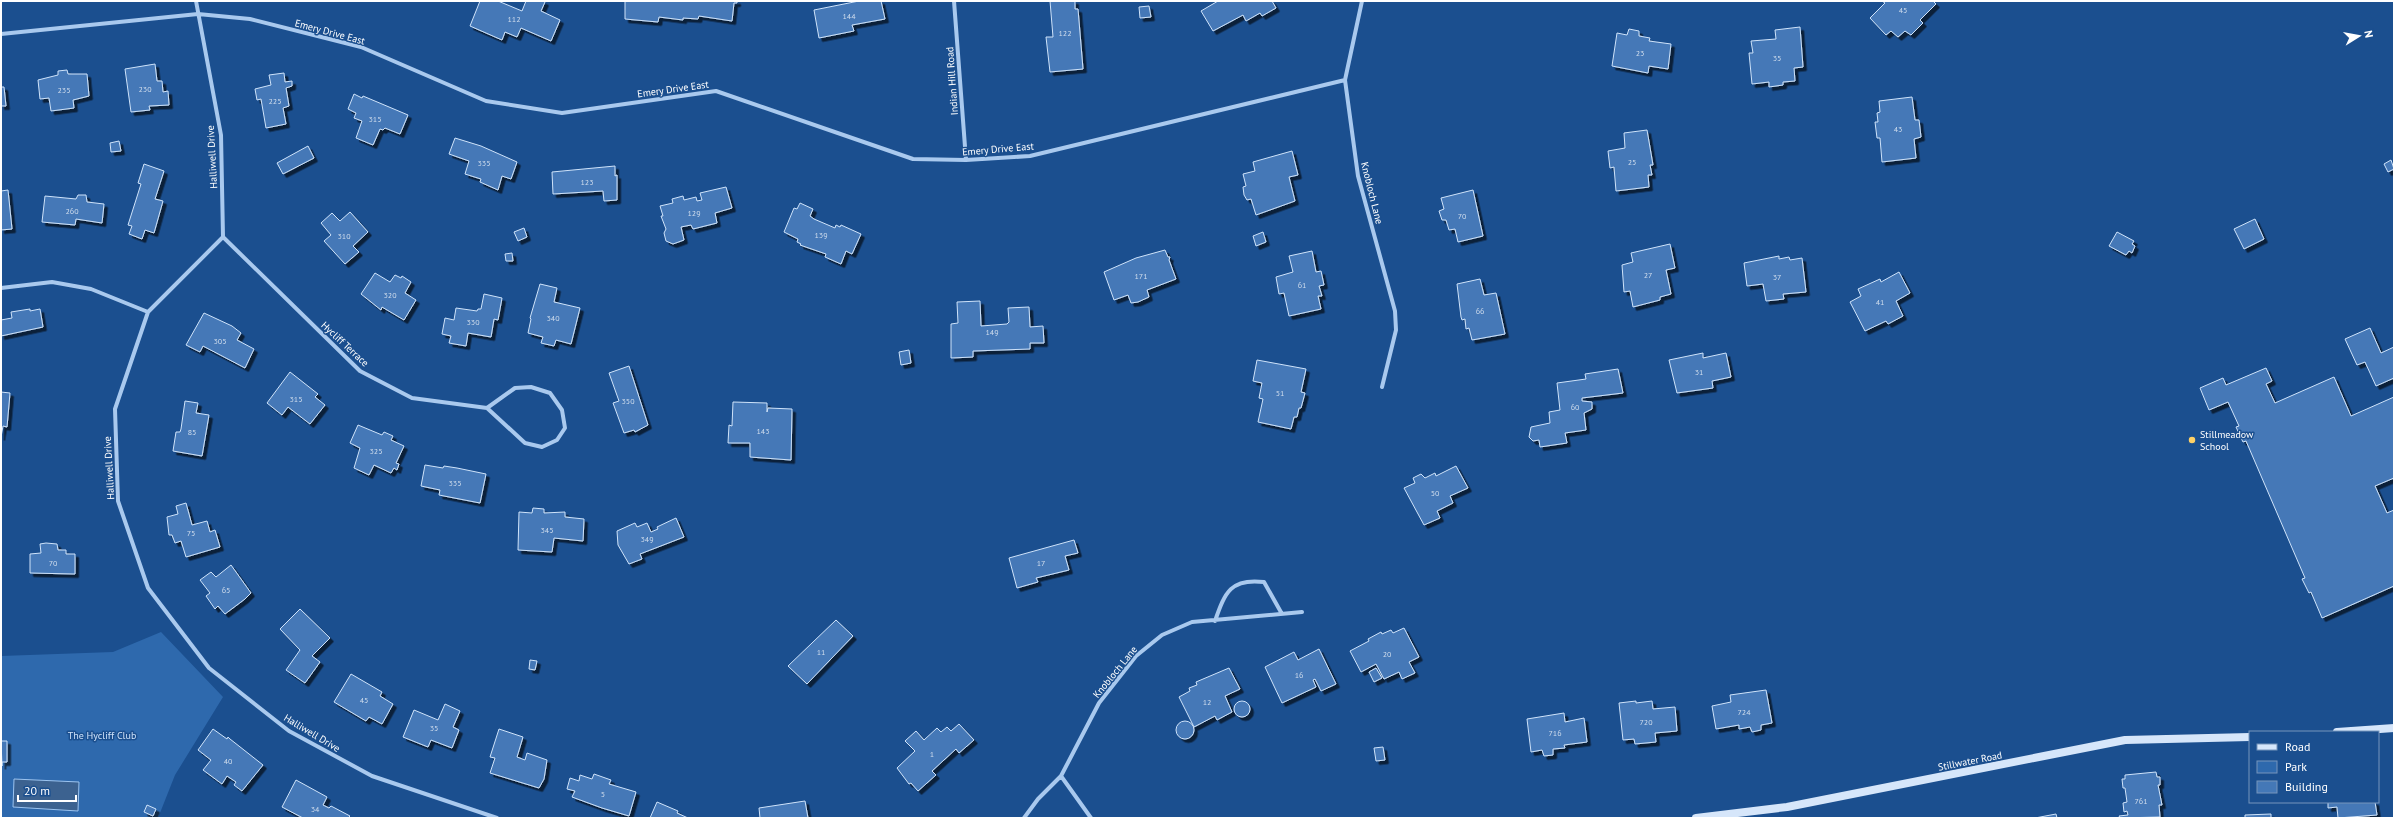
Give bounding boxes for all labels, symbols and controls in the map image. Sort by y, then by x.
house number: 45 [1899,5,1907,15]
house number: 144 [842,11,856,21]
house number: 112 [507,14,521,24]
street label: Emery Drive East [294,16,367,48]
north arrow [2339,16,2379,56]
house number: 122 [1058,28,1072,38]
text: N [2361,29,2376,39]
street label: Indian Hill Road [943,46,961,116]
house number: 23 [1636,48,1644,58]
house number: 35 [1773,53,1781,63]
street label: Emery Drive East [636,77,710,100]
house number: 230 [138,84,152,94]
house number: 235 [57,85,71,95]
house number: 225 [268,96,282,106]
house number: 315 [368,114,382,124]
house number: 43 [1894,124,1902,134]
street label: Halliwell Drive [204,125,220,189]
street label: Emery Drive East [962,139,1035,159]
house number: 25 [1628,157,1636,167]
house number: 335 [477,158,491,168]
street label: Knobloch Lane [1358,161,1386,225]
house number: 123 [580,177,594,187]
house number: 260 [65,206,79,216]
house number: 129 [687,208,701,218]
house number: 70 [1458,211,1467,221]
house number: 139 [814,230,828,240]
house number: 310 [337,231,351,241]
house number: 27 [1644,270,1652,280]
house number: 171 [1134,271,1148,281]
house number: 37 [1773,272,1781,282]
house number: 61 [1298,280,1306,290]
house number: 320 [383,290,397,300]
house number: 41 [1876,297,1884,307]
house number: 66 [1476,306,1484,316]
house number: 340 [546,313,560,323]
house number: 330 [466,317,480,327]
street label: Hycliff Terrace [318,319,372,369]
house number: 149 [985,327,999,337]
house number: 305 [213,336,227,346]
house number: 31 [1695,367,1703,377]
house number: 51 [1276,388,1284,398]
house number: 315 [289,394,303,404]
house number: 350 [621,396,635,406]
house number: 60 [1571,402,1580,412]
house number: 143 [756,426,770,436]
house number: 85 [188,427,196,437]
place label: Stillmeadow School [2200,428,2254,453]
marker: Stillmeadow School [2187,435,2197,445]
street label: Halliwell Drive [101,436,117,500]
house number: 325 [369,446,383,456]
house number: 335 [448,478,462,488]
house number: 50 [1431,488,1440,498]
house number: 345 [540,525,554,535]
house number: 75 [187,528,195,538]
house number: 349 [640,534,654,544]
house number: 70 [49,558,58,568]
house number: 17 [1037,558,1045,568]
house number: 65 [222,585,230,595]
street label: Knobloch Lane [1090,643,1140,701]
house number: 11 [817,647,825,657]
house number: 20 [1383,649,1392,659]
house number: 16 [1295,670,1303,680]
house number: 45 [360,695,368,705]
house number: 12 [1203,697,1211,707]
house number: 724 [1737,707,1751,717]
street label: Halliwell Drive [281,711,343,755]
house number: 720 [1639,717,1653,727]
house number: 35 [430,723,438,733]
house number: 716 [1548,728,1562,738]
park label: The Hycliff Club [68,729,136,742]
legend [2249,731,2379,803]
text: Road [2285,739,2310,754]
street label: Stillwater Road [1937,748,2003,774]
house number: 1 [930,749,934,759]
house number: 40 [224,756,233,766]
text: Park [2285,759,2307,774]
scale bar [18,777,76,803]
text: Building [2285,779,2328,794]
text: 20 m [24,783,50,798]
house number: 5 [601,789,605,799]
house number: 761 [2134,796,2148,806]
house number: 34 [311,804,320,814]

